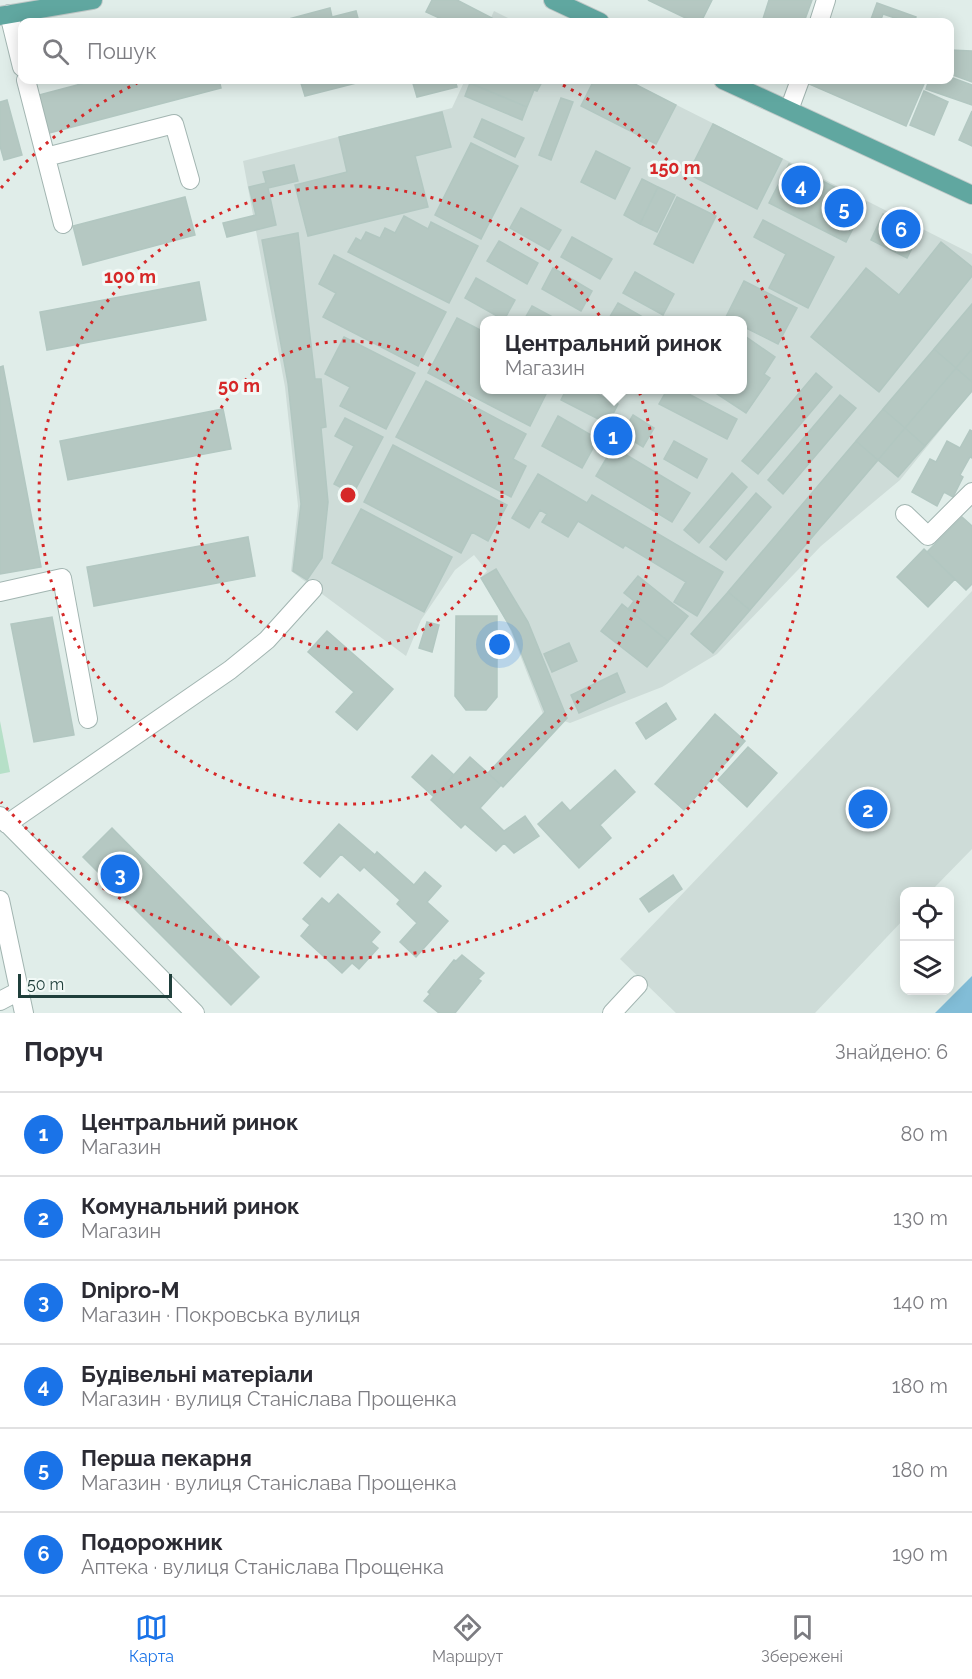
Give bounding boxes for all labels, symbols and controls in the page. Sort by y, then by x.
search box [18,18,954,84]
icon: search [39,35,72,68]
text: Пошук [87,38,157,64]
text: 150 m [650,157,701,178]
pin: 4 [782,162,820,207]
pin: 5 [824,186,864,230]
pin: 6 [882,206,920,252]
text: 100 m [104,266,156,287]
popup [480,316,747,394]
text: Центральний ринок [505,330,722,356]
text: Магазин [505,356,585,380]
text: 50 m [218,375,260,396]
pin: 1 [594,414,632,458]
centre of rings [338,485,358,505]
your location [485,630,514,659]
pin: 2 [848,786,888,832]
pin: 3 [100,852,140,896]
map controls [900,887,954,995]
button: locate [900,887,954,941]
button: layers [900,941,954,995]
scale bar [18,971,172,998]
text: 50 m [27,975,64,994]
text: Поруч [24,1037,103,1067]
text: Знайдено: 6 [835,1040,948,1064]
text: Центральний ринок [81,1109,298,1135]
text: 1 [39,1122,48,1146]
text: 80 m [900,1122,948,1146]
text: Магазин [81,1135,161,1159]
text: Комунальний ринок [81,1193,300,1219]
text: 2 [38,1206,49,1230]
text: 130 m [893,1206,948,1230]
text: Магазин [81,1219,161,1243]
text: Dnipro-M [81,1277,179,1303]
text: 3 [38,1290,49,1314]
text: 140 m [893,1290,948,1314]
text: Магазин · Покровська вулиця [81,1303,360,1327]
text: Будівельні матеріали [81,1361,313,1387]
text: 4 [38,1374,49,1398]
text: 180 m [892,1374,948,1398]
text: Магазин · вулиця Станіслава Прощенка [81,1387,457,1411]
text: Перша пекарня [81,1445,252,1471]
text: 5 [38,1458,49,1482]
text: 180 m [892,1458,948,1482]
text: Магазин · вулиця Станіслава Прощенка [81,1471,457,1495]
text: Подорожник [81,1529,223,1555]
text: 6 [37,1542,50,1566]
text: 190 m [892,1542,948,1566]
text: Аптека · вулиця Станіслава Прощенка [81,1555,444,1579]
tab: Карта [129,1611,174,1666]
tab: Маршрут [432,1611,503,1666]
tab: Збережені [761,1611,843,1666]

